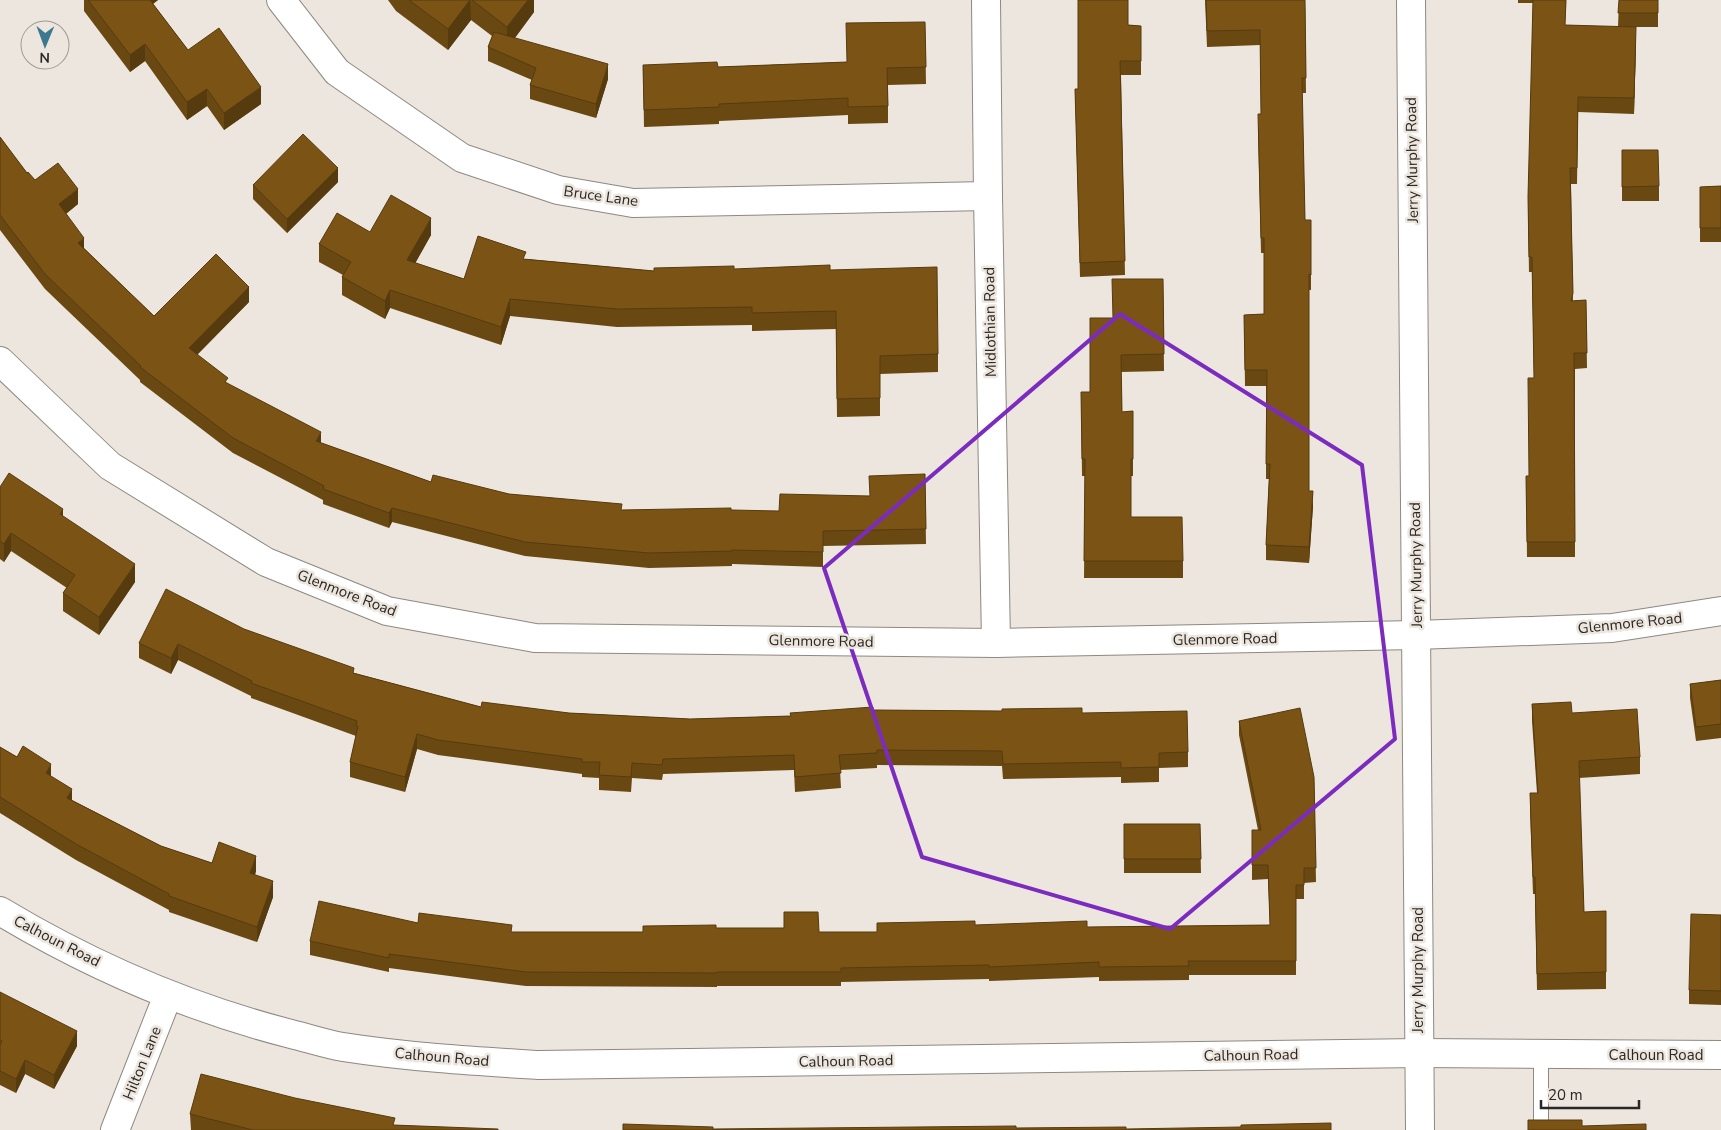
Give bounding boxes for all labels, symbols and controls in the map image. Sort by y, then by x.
north arrow [20,20,70,70]
text: N [39,48,50,67]
street label: Jerry Murphy Road [1401,97,1423,224]
street label: Bruce Lane [562,181,640,211]
street label: Midlothian Road [979,267,1001,377]
street label: Jerry Murphy Road [1405,502,1427,629]
street label: Glenmore Road [294,565,400,621]
street label: Glenmore Road [1577,608,1683,638]
street label: Glenmore Road [1172,628,1278,650]
street label: Glenmore Road [768,630,874,652]
street label: Jerry Murphy Road [1408,907,1428,1034]
street label: Calhoun Road [10,911,104,971]
street label: Hilton Lane [118,1023,166,1103]
street label: Calhoun Road [394,1043,490,1071]
street label: Calhoun Road [1203,1044,1299,1066]
street label: Calhoun Road [1609,1045,1703,1065]
street label: Calhoun Road [798,1050,894,1072]
scale bar [1541,1078,1638,1110]
text: 20 m [1548,1085,1583,1105]

